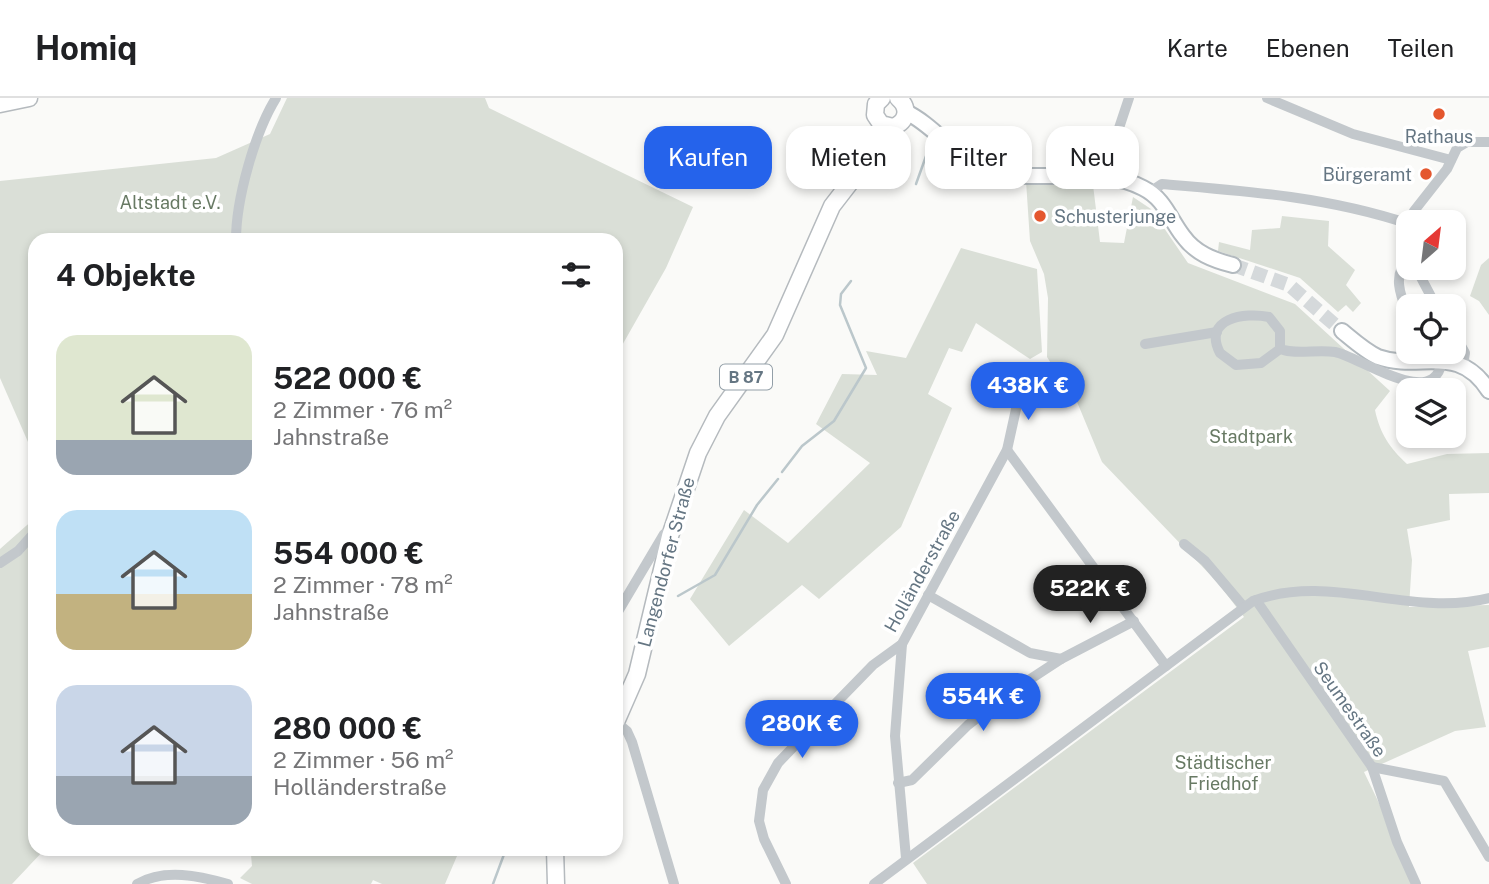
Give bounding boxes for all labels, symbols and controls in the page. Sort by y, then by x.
text: Homiq [35,29,137,67]
text: Karte [1167,34,1228,62]
text: Ebenen [1266,34,1350,62]
text: Teilen [1388,34,1454,62]
marker: Rathaus [1431,106,1447,122]
chip: Kaufen [644,126,772,189]
chip: Mieten [786,126,911,189]
chip: Filter [925,126,1032,189]
chip: Neu [1046,126,1139,189]
place label: Rathaus [1405,126,1473,147]
place label: Bürgeramt [1323,164,1412,185]
marker: Bürgeramt [1418,166,1434,182]
park label: Altstadt e.V. [120,192,220,213]
place label: Schusterjunge [1054,206,1176,227]
marker: Schusterjunge [1032,208,1048,224]
north arrow [1396,210,1466,280]
map controls [1396,210,1466,448]
icon: filters [557,256,595,294]
text: 4 Objekte [56,257,196,293]
button: locate [1396,294,1466,364]
text: 522 000 € [273,360,422,396]
pin: 438K € [971,362,1085,422]
icon: home [112,363,196,447]
road number: B 87 [720,364,772,390]
text: 438K € [987,371,1069,398]
button: layers [1396,378,1466,448]
text: 2 Zimmer · 76 m² [273,396,452,423]
text: Jahnstraße [273,423,389,450]
park label: Stadtpark [1209,426,1293,447]
street label: Langendorfer Straße [633,475,699,649]
street label: Holländerstraße [880,506,964,636]
text: 554 000 € [273,535,424,571]
icon: home [112,538,196,622]
pin: 522K € [1033,566,1147,625]
text: 2 Zimmer · 78 m² [273,571,453,598]
text: 522K € [1049,574,1131,601]
text: Jahnstraße [273,598,389,625]
street label: Seumestraße [1309,657,1391,761]
pin: 554K € [926,674,1040,733]
text: 554K € [942,682,1024,709]
pin: 280K € [745,700,859,760]
text: 280K € [761,709,843,736]
text: 280 000 € [273,710,422,746]
icon: home [112,713,196,797]
text: 2 Zimmer · 56 m² [273,746,454,773]
park label: Städtischer Friedhof [1174,752,1272,794]
text: Holländerstraße [273,773,447,800]

